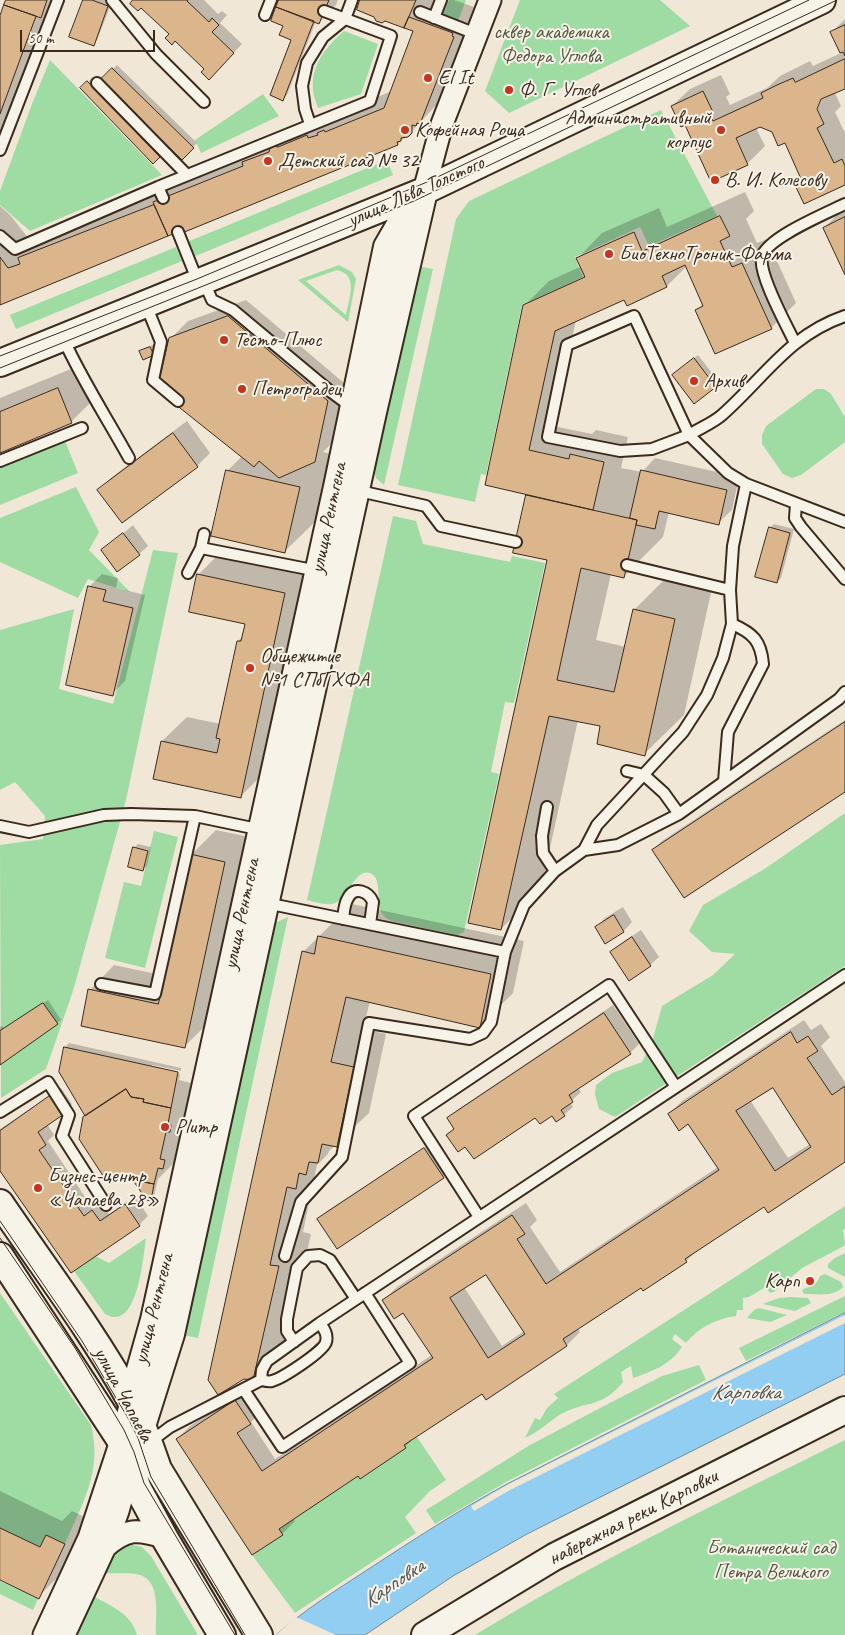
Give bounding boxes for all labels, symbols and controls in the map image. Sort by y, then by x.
park label: сквер академика Федора Углова [493,19,609,69]
scale bar [22,20,158,52]
text: 50 m [28,29,54,48]
place label: El It [438,65,473,91]
marker: El It [422,72,434,84]
place label: Ф. Г. Углов [519,77,596,103]
marker: Ф. Г. Углов [503,84,515,96]
place label: Административный корпус [565,105,711,155]
place label: Кофейная Роща [415,117,524,143]
marker: Кофейная Роща [399,124,411,136]
marker: Административный корпус [715,124,727,136]
place label: Детский сад № 32 [278,148,419,174]
street label: улица Льва Толстого [344,151,488,233]
marker: Детский сад № 32 [262,155,274,167]
place label: В. И. Колесову [725,167,826,193]
marker: В. И. Колесову [709,174,721,186]
place label: БиоТехноТроник-Фарма [619,241,791,267]
marker: БиоТехноТроник-Фарма [603,248,615,260]
place label: Тесто-Плюс [234,327,321,353]
marker: Тесто-Плюс [218,334,230,346]
place label: Архив [704,368,744,394]
marker: Архив [688,375,700,387]
place label: Петроградец [252,376,342,402]
marker: Петроградец [236,383,248,395]
street label: улица Рентгена [305,460,353,576]
place label: Общежитие №1 СПбГХФА [260,643,369,693]
marker: Общежитие №1 СПбГХФА [244,662,256,674]
street label: улица Рентгена [218,856,266,972]
place label: Plump [175,1114,217,1140]
marker: Plump [159,1121,171,1133]
place label: Бизнес-центр «Чапаева 28» [48,1163,159,1213]
marker: Бизнес-центр «Чапаева 28» [32,1182,44,1194]
street label: улица Рентгена [128,1251,180,1367]
place label: Карп [765,1268,800,1294]
marker: Карп [804,1275,816,1287]
street label: улица Чапаева [87,1343,159,1447]
water label: Карповка [712,1380,780,1406]
street label: набережная реки Карповки [544,1464,722,1572]
park label: Ботанический сад Петра Великого [707,1535,835,1585]
water label: Карповка [358,1554,430,1614]

